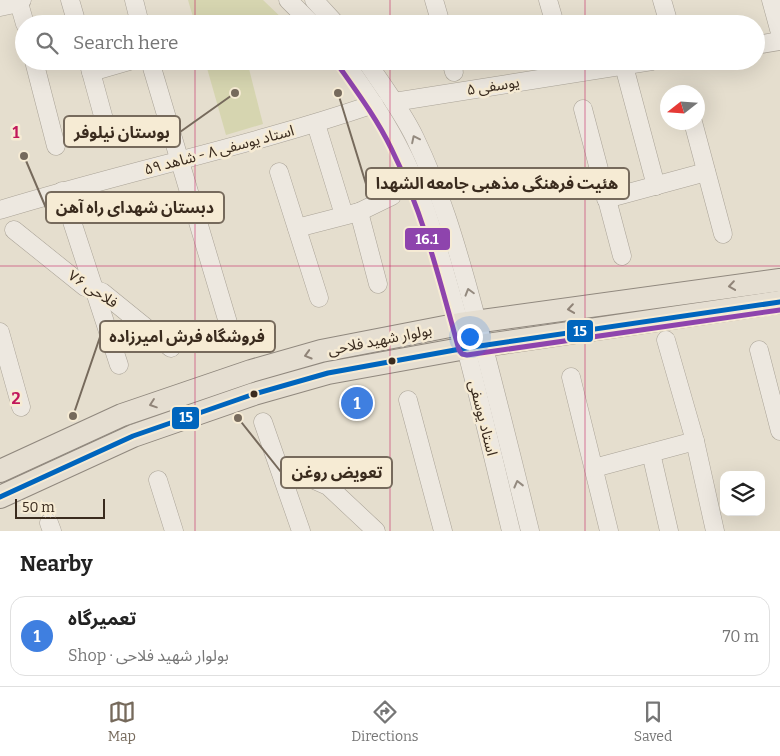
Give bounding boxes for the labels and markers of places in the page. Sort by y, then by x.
callout: بوستان نیلوفر [64,116,180,147]
callout: هئیت فرهنگی مذهبی جامعه الشهدا [366,168,629,199]
callout: دبستان شهدای راه آهن [46,192,224,223]
callout: فروشگاه فرش امیرزاده [100,321,275,352]
unlabelled marker [387,356,397,366]
pin: 1 [341,384,373,422]
unlabelled marker [249,389,259,399]
callout: تعویض روغن [281,457,392,488]

